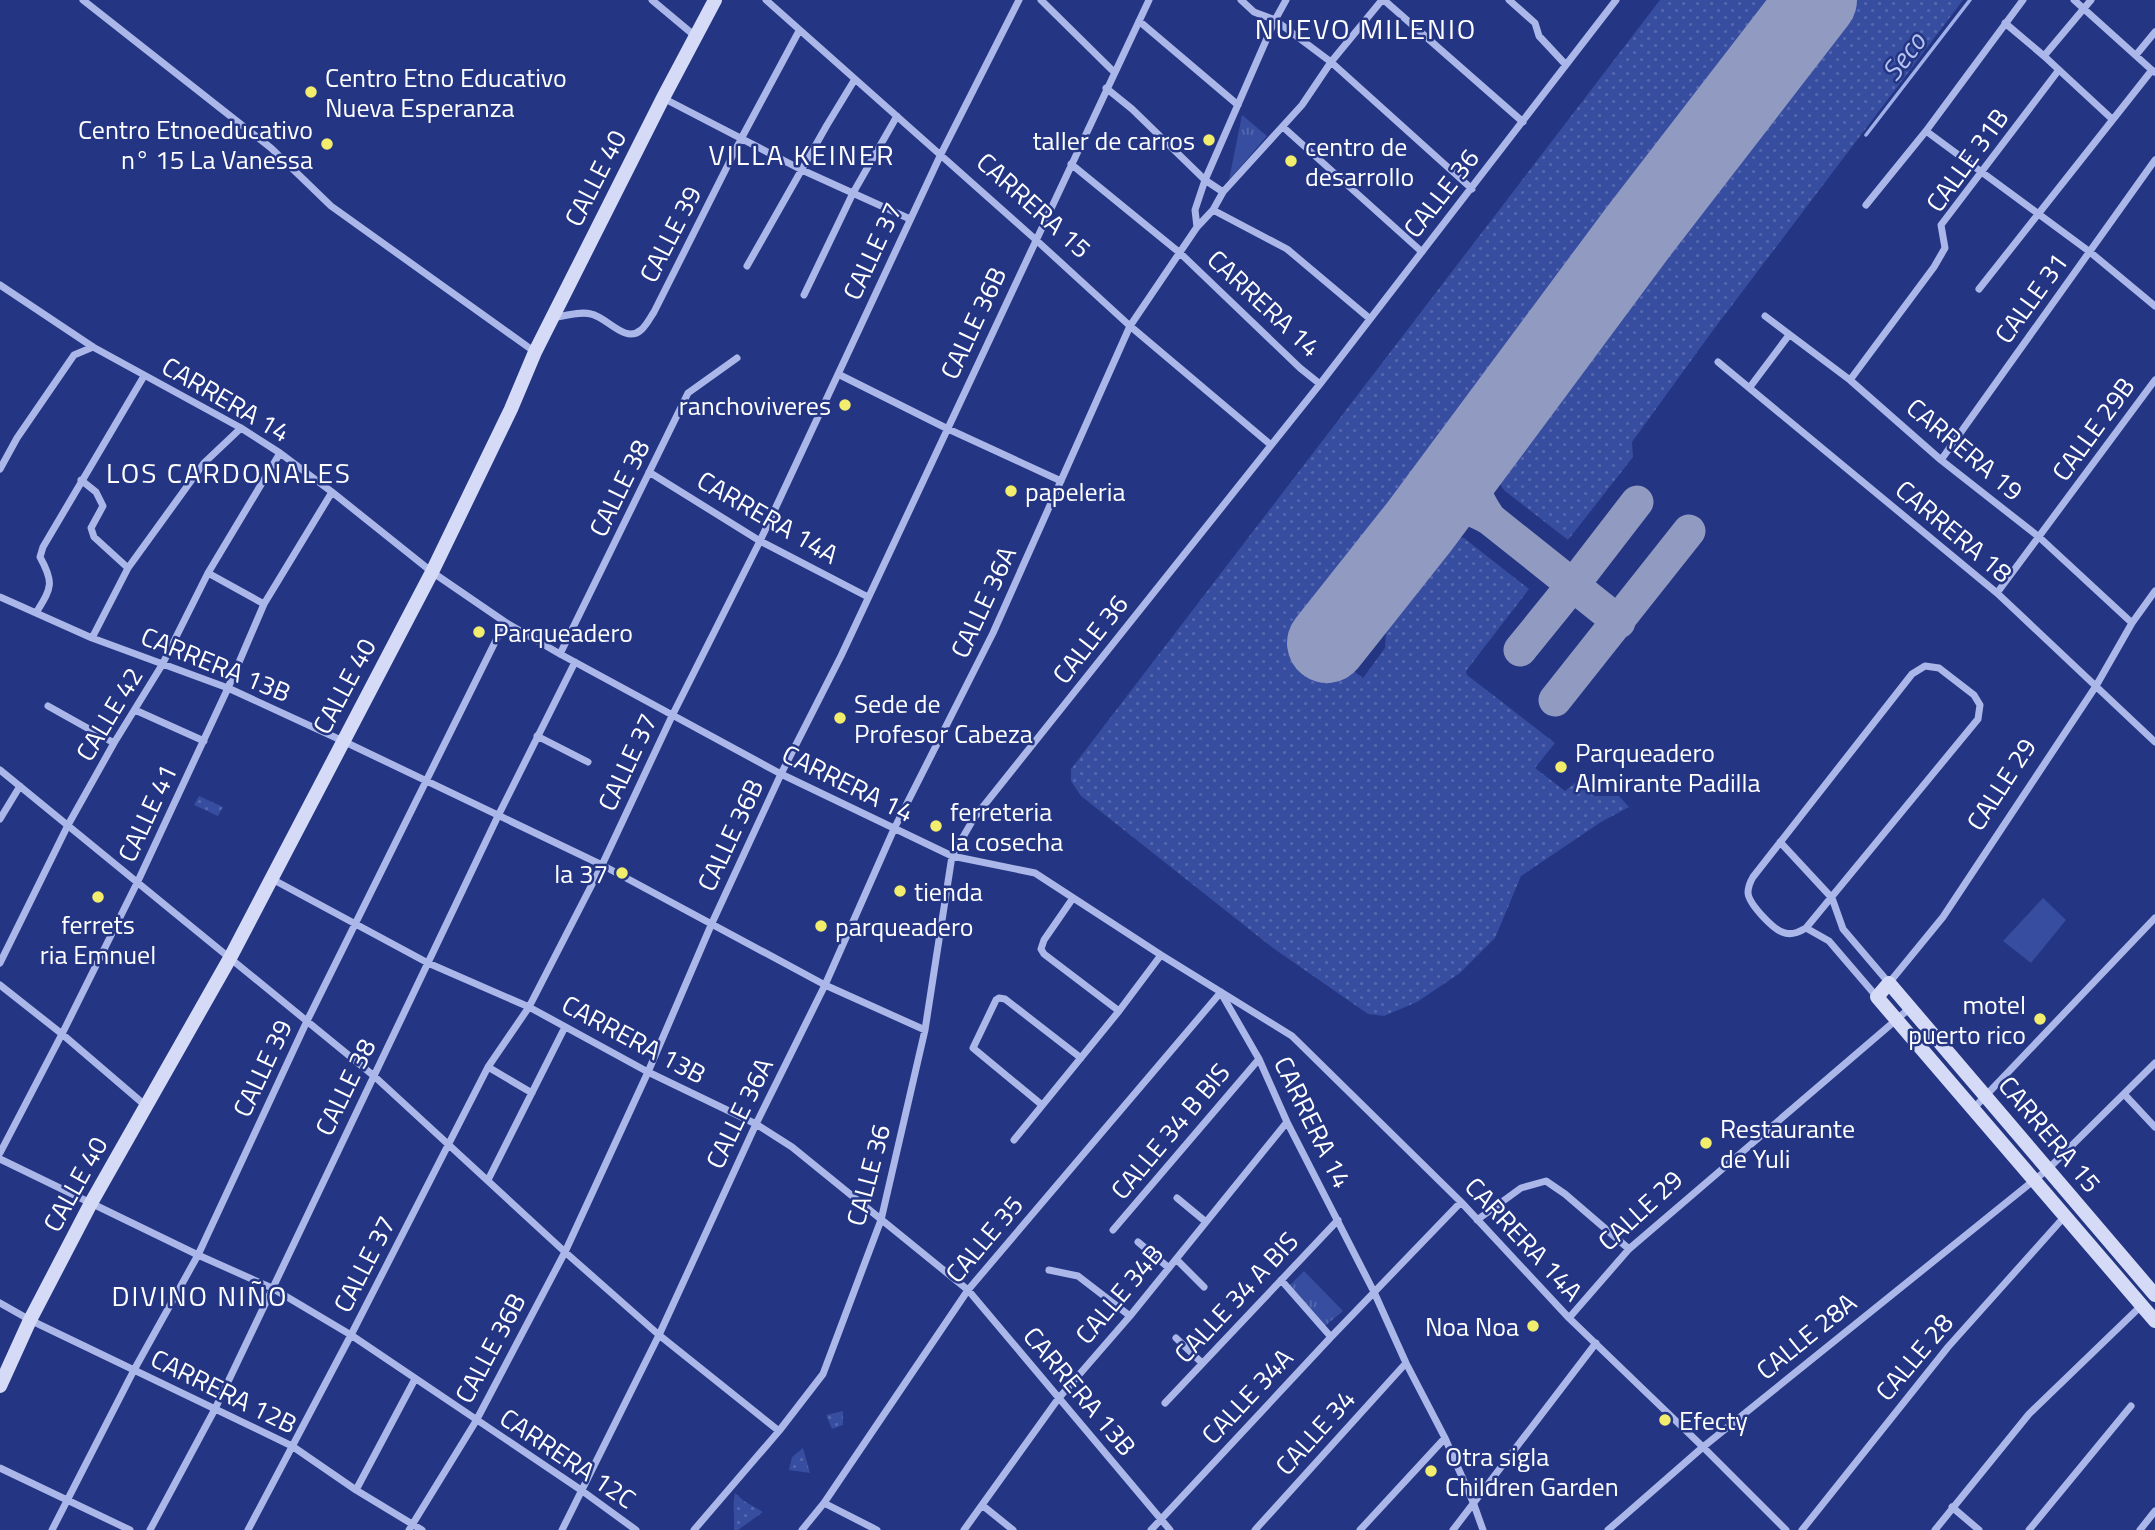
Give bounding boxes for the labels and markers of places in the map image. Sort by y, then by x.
place label: Centro Etno Educativo Nueva Esperanza [325,58,567,127]
marker: Centro Etno Educativo Nueva Esperanza [303,84,319,100]
place label: Centro Etnoeducativo n° 15 La Vanessa [78,110,313,179]
place label: taller de carros [1032,121,1195,160]
place label: centro de desarrollo [1305,127,1414,196]
marker: taller de carros [1201,132,1217,148]
marker: Centro Etnoeducativo n° 15 La Vanessa [319,136,335,152]
marker: centro de desarrollo [1283,153,1299,169]
place label: ranchoviveres [679,386,831,425]
marker: ranchoviveres [837,397,853,413]
place label: papeleria [1025,472,1125,511]
marker: papeleria [1003,483,1019,499]
place label: Parqueadero [493,613,633,652]
marker: Parqueadero [471,624,487,640]
place label: Sede de Profesor Cabeza [854,684,1033,753]
marker: Sede de Profesor Cabeza [832,710,848,726]
place label: Parqueadero Almirante Padilla [1575,733,1761,802]
marker: Parqueadero Almirante Padilla [1553,759,1569,775]
place label: ferreteria la cosecha [950,792,1063,861]
marker: ferreteria la cosecha [928,818,944,834]
place label: la 37 [554,854,608,893]
marker: la 37 [614,865,630,881]
place label: tienda [914,872,983,911]
marker: tienda [892,883,908,899]
marker: ferrets ria Emnuel [90,889,106,905]
place label: ferrets ria Emnuel [40,905,156,974]
place label: parqueadero [835,907,973,946]
marker: parqueadero [813,918,829,934]
place label: motel puerto rico [1908,985,2026,1054]
marker: motel puerto rico [2032,1011,2048,1027]
place label: Restaurante de Yuli [1720,1109,1855,1178]
marker: Restaurante de Yuli [1698,1135,1714,1151]
place label: Noa Noa [1425,1307,1519,1346]
marker: Noa Noa [1525,1318,1541,1334]
place label: Efecty [1679,1401,1748,1440]
marker: Efecty [1657,1412,1673,1428]
place label: Otra sigla Children Garden [1445,1437,1619,1506]
marker: Otra sigla Children Garden [1423,1463,1439,1479]

